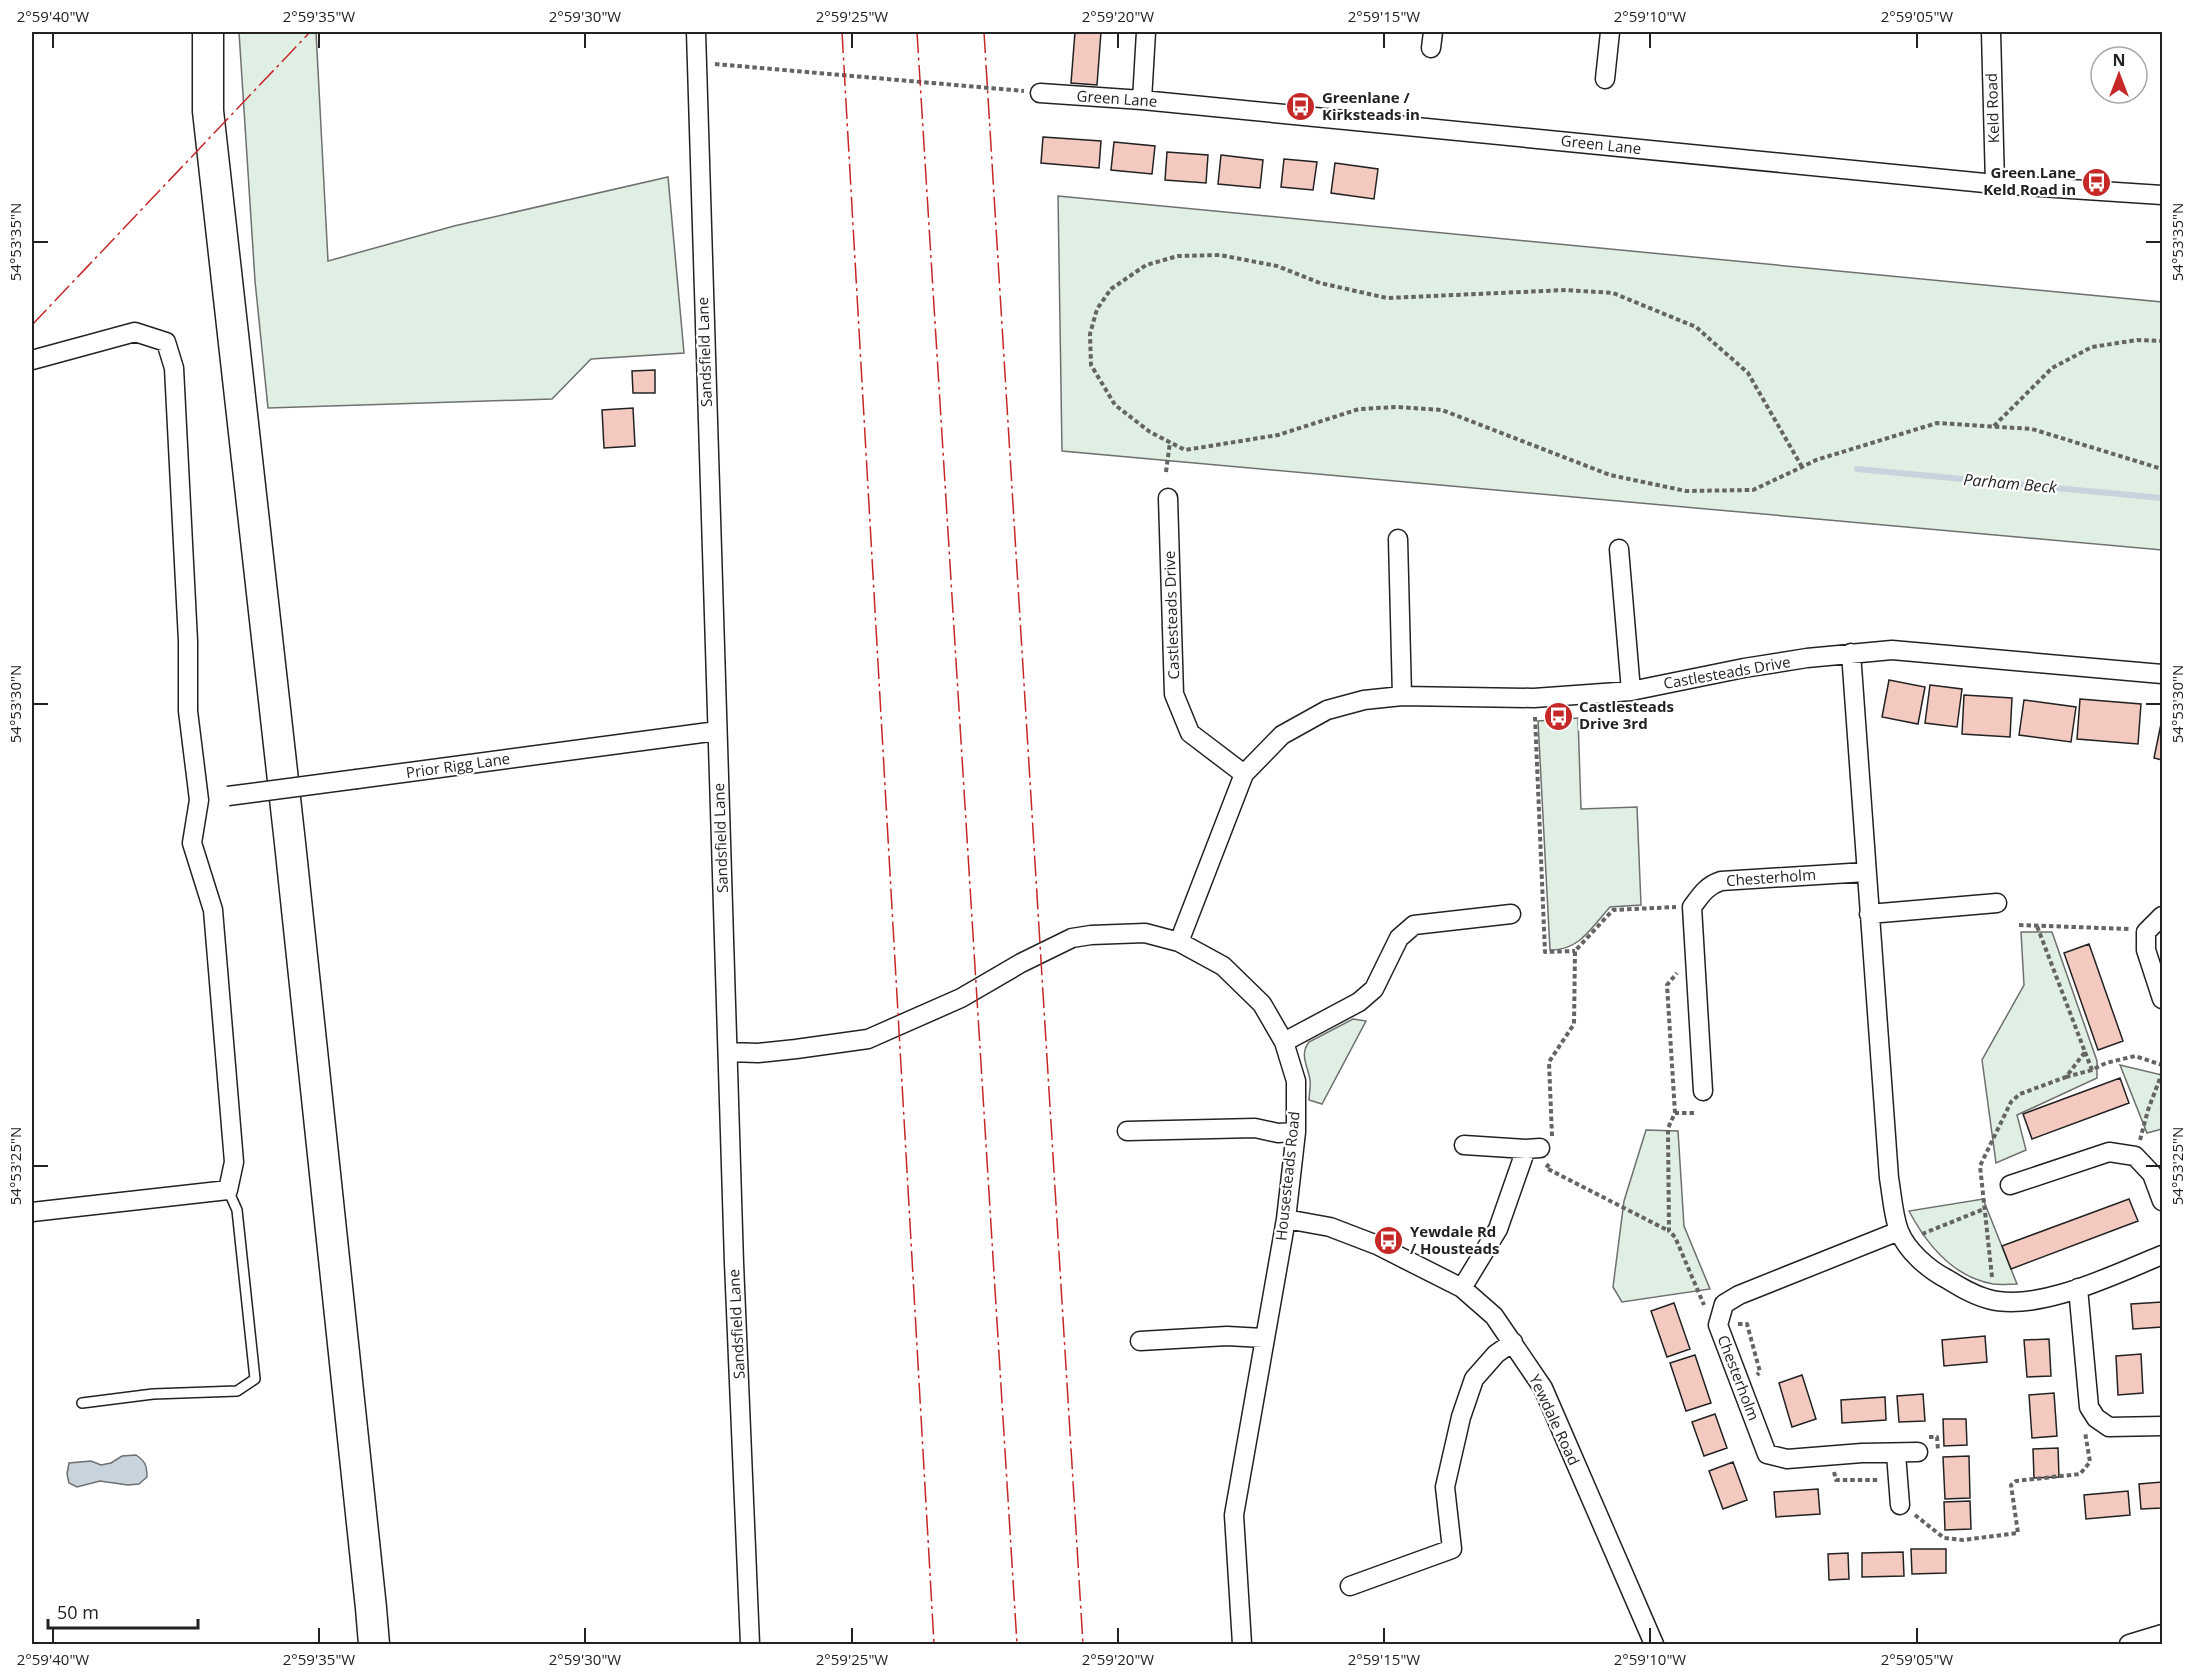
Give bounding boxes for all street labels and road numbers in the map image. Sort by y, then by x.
street label: Keld Road [1981,73,2003,143]
street label: Green Lane [1076,85,1158,111]
street label: Green Lane [1560,130,1642,158]
street label: Sandsfield Lane [692,297,716,407]
street label: Castlesteads Drive [1159,550,1183,680]
street label: Castlesteads Drive [1662,651,1792,693]
street label: Prior Rigg Lane [404,748,511,782]
street label: Sandsfield Lane [708,783,732,893]
street label: Chesterholm [1725,864,1817,890]
street label: Housesteads Road [1270,1110,1304,1242]
street label: Sandsfield Lane [723,1269,749,1380]
street label: Chesterholm [1713,1332,1764,1423]
street label: Yewdale Road [1525,1371,1585,1468]

